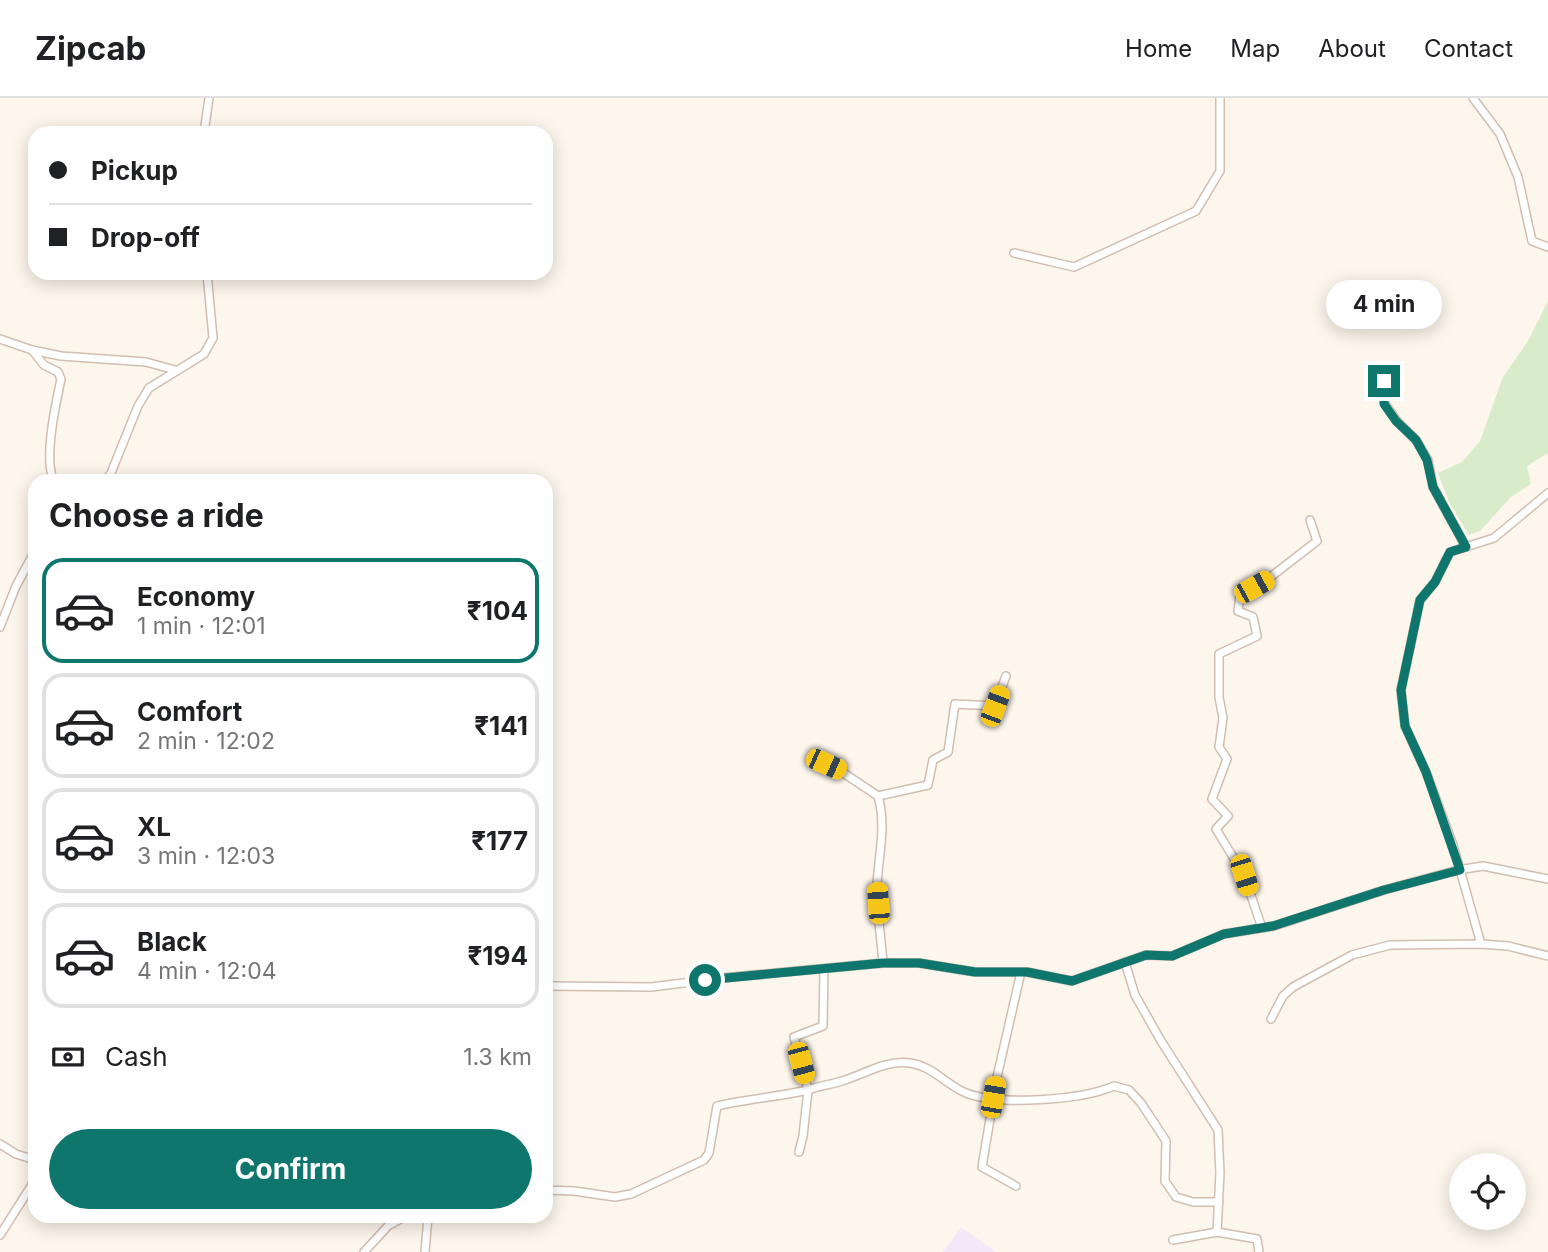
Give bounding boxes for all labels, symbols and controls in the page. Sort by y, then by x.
text: Zipcab [35,28,146,68]
text: Home [1125,34,1192,63]
text: Map [1230,34,1280,63]
text: About [1318,34,1386,63]
text: Contact [1424,34,1513,63]
text: Pickup [91,155,178,186]
text: Drop-off [91,222,200,253]
callout: 4 min [1326,280,1442,328]
text: 4 min [1353,290,1415,318]
route end [1368,365,1400,397]
text: Choose a ride [49,496,264,535]
car [1231,568,1278,606]
icon: car [53,579,116,642]
text: Economy [137,581,255,612]
text: ₹104 [467,595,528,626]
text: 1 min · 12:01 [137,612,266,640]
car [978,683,1013,729]
icon: car [53,694,116,757]
text: Comfort [137,696,242,727]
text: ₹141 [474,710,528,741]
text: 2 min · 12:02 [137,727,275,755]
car [803,746,850,782]
icon: car [53,809,116,872]
text: XL [137,811,171,842]
text: ₹177 [471,825,528,856]
text: 3 min · 12:03 [137,842,275,870]
car [1228,852,1261,898]
car [867,881,890,925]
icon: car [53,924,116,987]
text: Black [137,926,207,957]
text: ₹194 [467,940,528,971]
text: 4 min · 12:04 [137,957,277,985]
route start [689,964,721,996]
icon: cash [49,1038,87,1076]
car [786,1040,817,1086]
text: Cash [105,1041,168,1072]
text: 1.3 km [463,1043,532,1071]
car [980,1074,1007,1120]
button: Confirm [49,1129,532,1209]
map controls [1449,1153,1526,1230]
button: locate [1449,1153,1526,1230]

